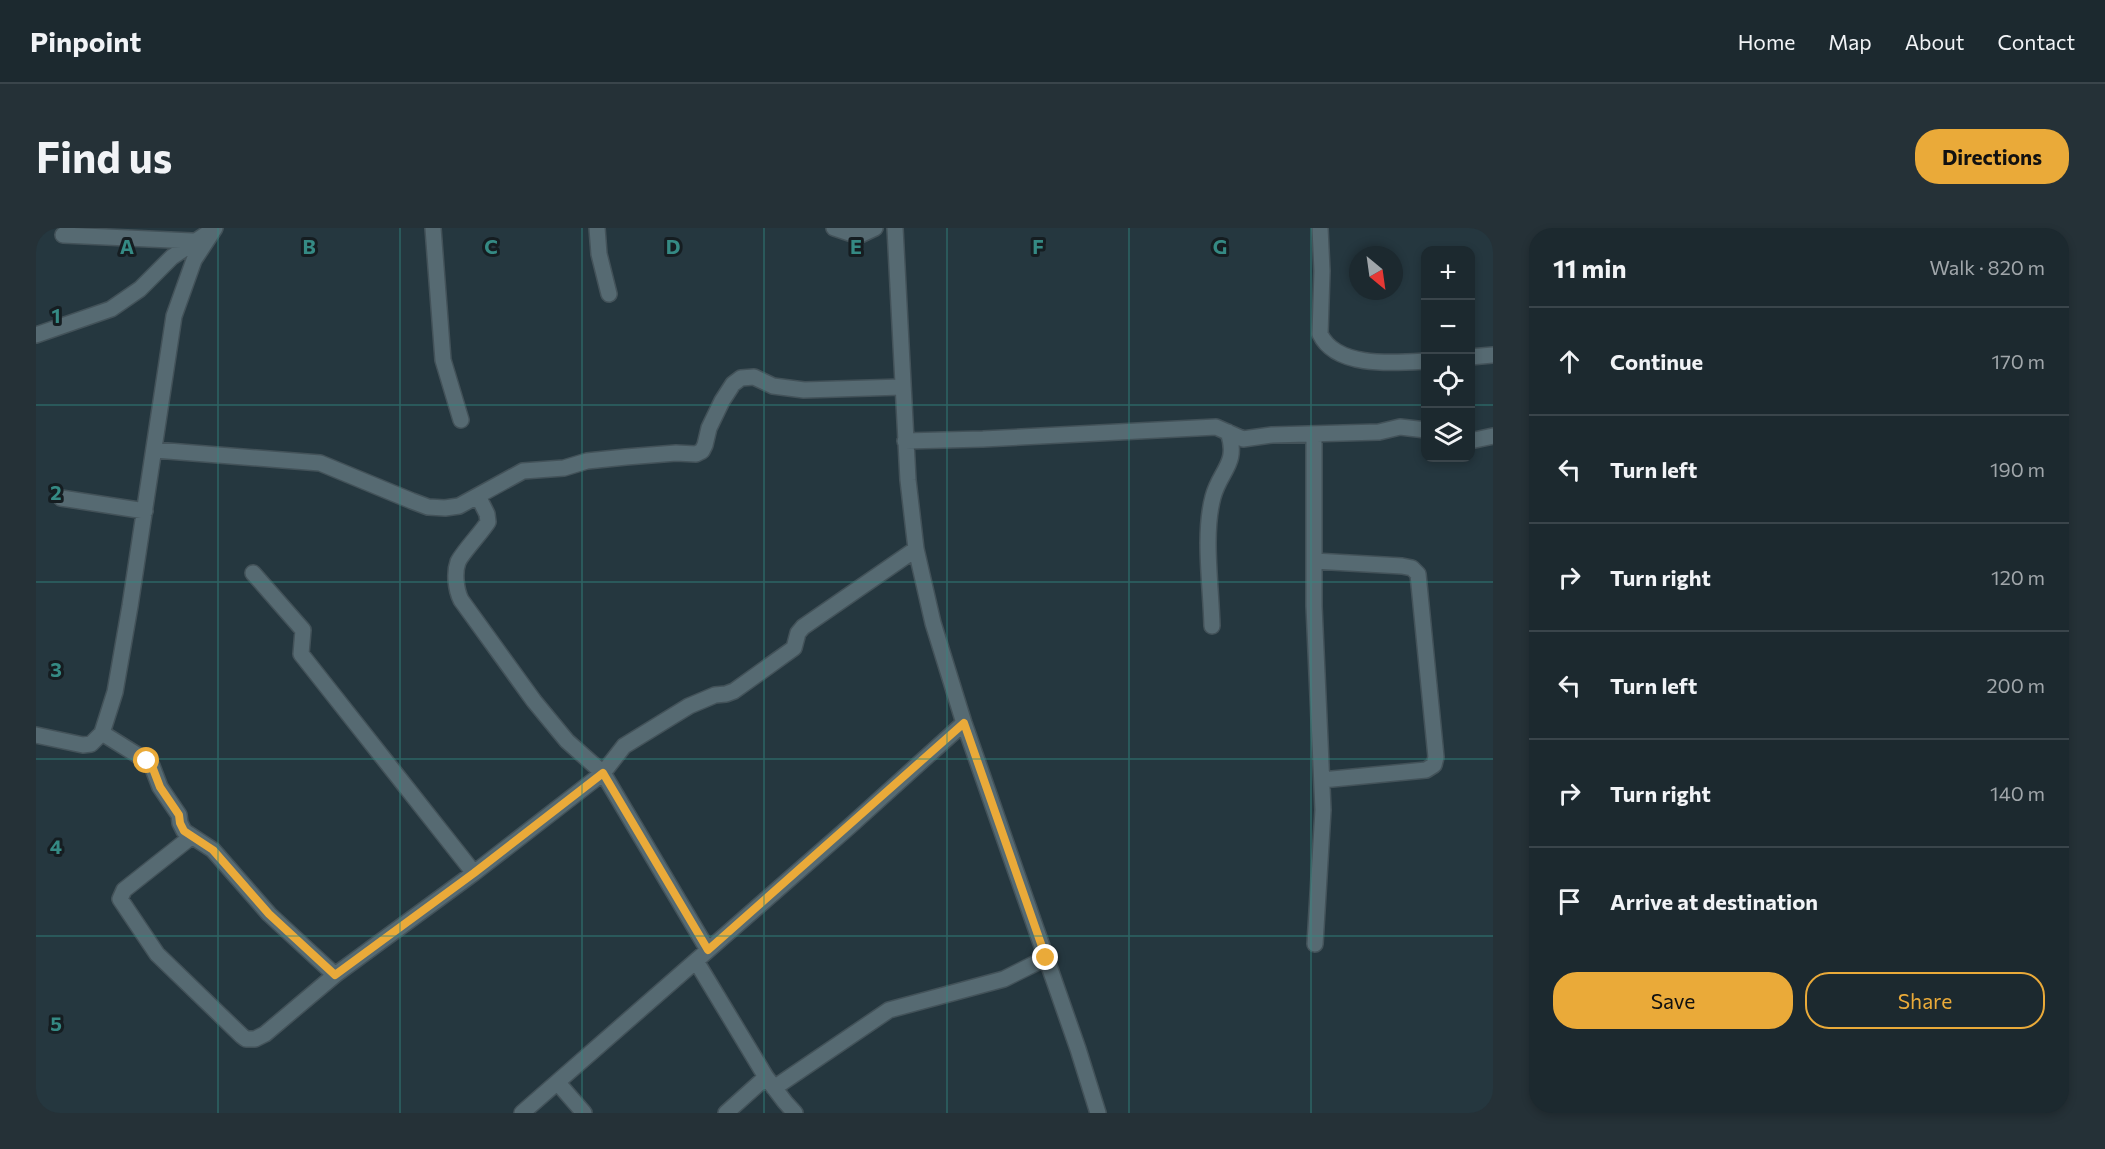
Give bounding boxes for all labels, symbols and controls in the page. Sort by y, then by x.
text: Pinpoint [30,24,141,58]
text: Home [1738,29,1795,54]
text: Map [1828,29,1872,54]
text: About [1905,29,1964,54]
text: Contact [1997,29,2075,54]
button: Directions [1915,129,2069,184]
text: Find us [36,130,172,182]
text: A [120,234,134,258]
text: B [302,234,316,258]
text: C [484,234,498,258]
text: D [666,234,680,258]
text: E [850,234,862,258]
text: F [1032,234,1044,258]
text: G [1213,234,1227,258]
north arrow [1349,246,1403,300]
map controls [1421,246,1475,462]
button: + [1421,246,1475,300]
text: 11 min [1553,252,1626,283]
text: Walk · 820 m [1929,255,2045,279]
button: − [1421,300,1475,354]
text: 1 [51,303,61,327]
icon: ahead [1553,345,1586,378]
text: Continue [1610,348,1703,375]
text: 170 m [1992,349,2045,373]
button: locate [1421,354,1475,408]
button: layers [1421,408,1475,462]
icon: left [1553,453,1586,486]
text: Turn left [1610,456,1697,483]
text: 190 m [1990,457,2045,481]
text: 2 [50,480,62,504]
icon: right [1553,561,1586,594]
text: Turn right [1610,564,1711,591]
text: 120 m [1991,565,2045,589]
text: 3 [50,657,62,681]
icon: left [1553,669,1586,702]
text: Turn left [1610,672,1697,699]
text: 200 m [1987,673,2045,697]
route start [133,747,159,773]
icon: right [1553,777,1586,810]
text: Turn right [1610,780,1711,807]
text: 140 m [1990,781,2045,805]
text: 4 [50,834,62,858]
icon: arrive [1553,885,1586,918]
text: Arrive at destination [1610,888,1818,915]
route end [1032,944,1058,970]
button: Save [1553,972,1793,1029]
button: Share [1805,972,2045,1029]
text: 5 [50,1011,62,1035]

